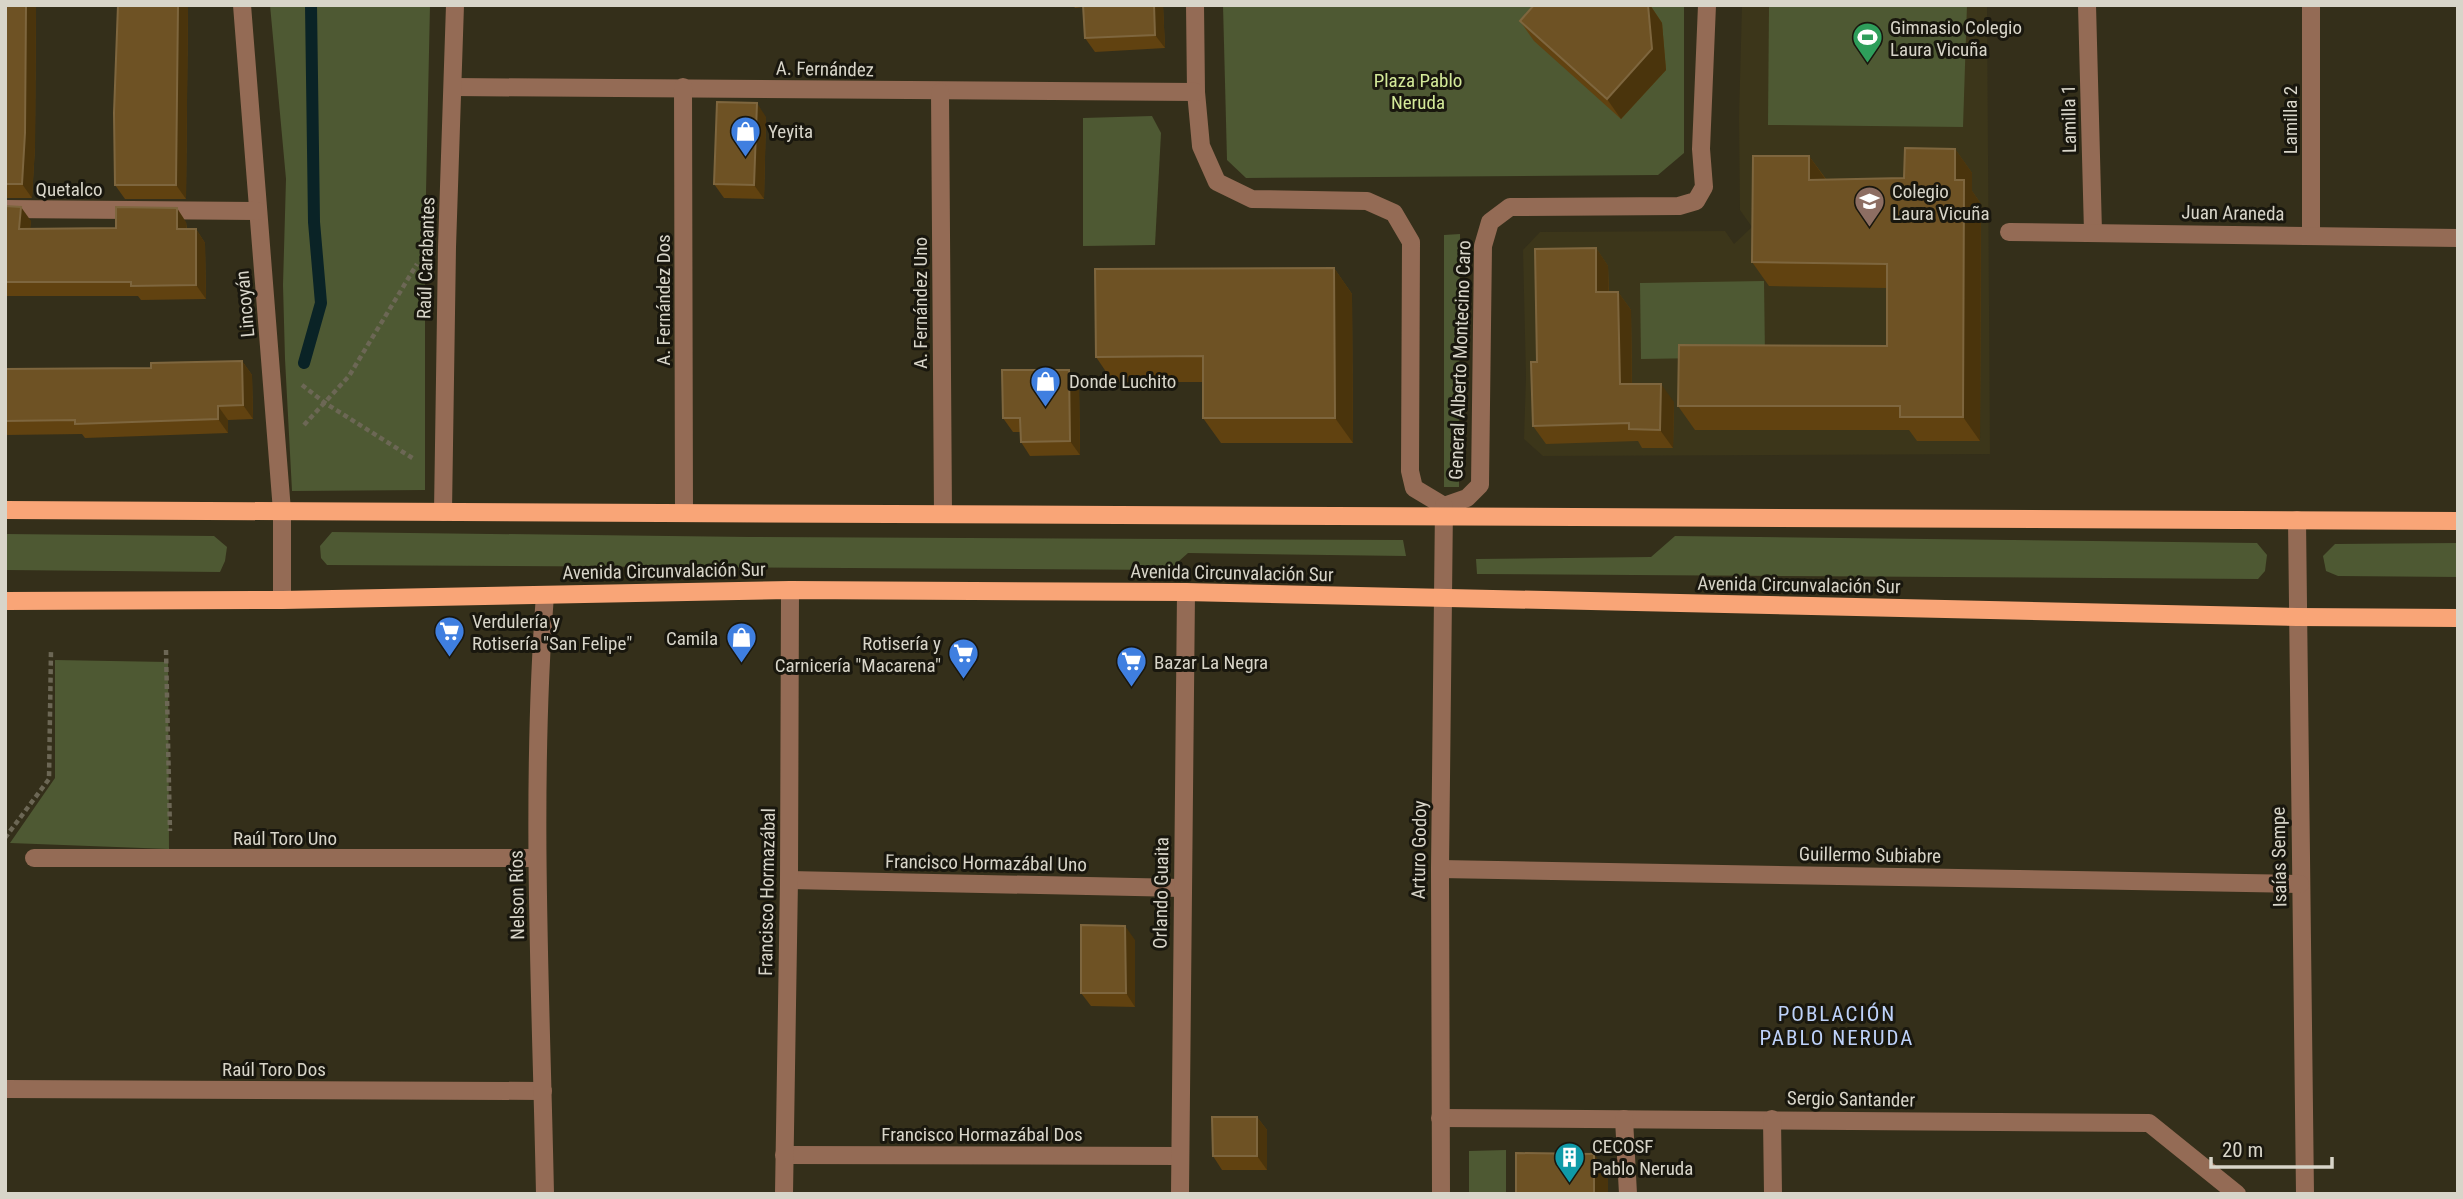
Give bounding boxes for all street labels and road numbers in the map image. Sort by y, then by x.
street label: A. Fernández [776,57,874,81]
street label: Lamilla 1 [2057,85,2081,153]
street label: Lamilla 2 [2279,86,2302,154]
street label: Quetalco [36,178,102,201]
street label: Raúl Carabantes [412,196,440,320]
street label: Juan Araneda [2181,201,2285,225]
street label: A. Fernández Dos [652,234,675,366]
street label: A. Fernández Uno [909,237,932,369]
street label: General Alberto Montecino Caro [1444,240,1476,480]
street label: Lincoyán [231,270,259,338]
street label: Avenida Circunvalación Sur [562,558,766,584]
street label: Avenida Circunvalación Sur [1130,560,1334,586]
street label: Avenida Circunvalación Sur [1697,572,1901,598]
street label: Arturo Godoy [1407,800,1431,900]
street label: Isaías Sempe [2267,806,2291,907]
street label: Francisco Hormazábal [754,808,780,976]
street label: Raúl Toro Uno [233,827,337,850]
street label: Orlando Guaita [1149,837,1173,949]
street label: Guillermo Subiabre [1799,842,1941,868]
street label: Nelson Ríos [505,850,529,940]
street label: Francisco Hormazábal Uno [885,850,1087,876]
street label: Raúl Toro Dos [222,1058,326,1081]
street label: Sergio Santander [1787,1086,1915,1112]
street label: Francisco Hormazábal Dos [881,1123,1083,1146]

